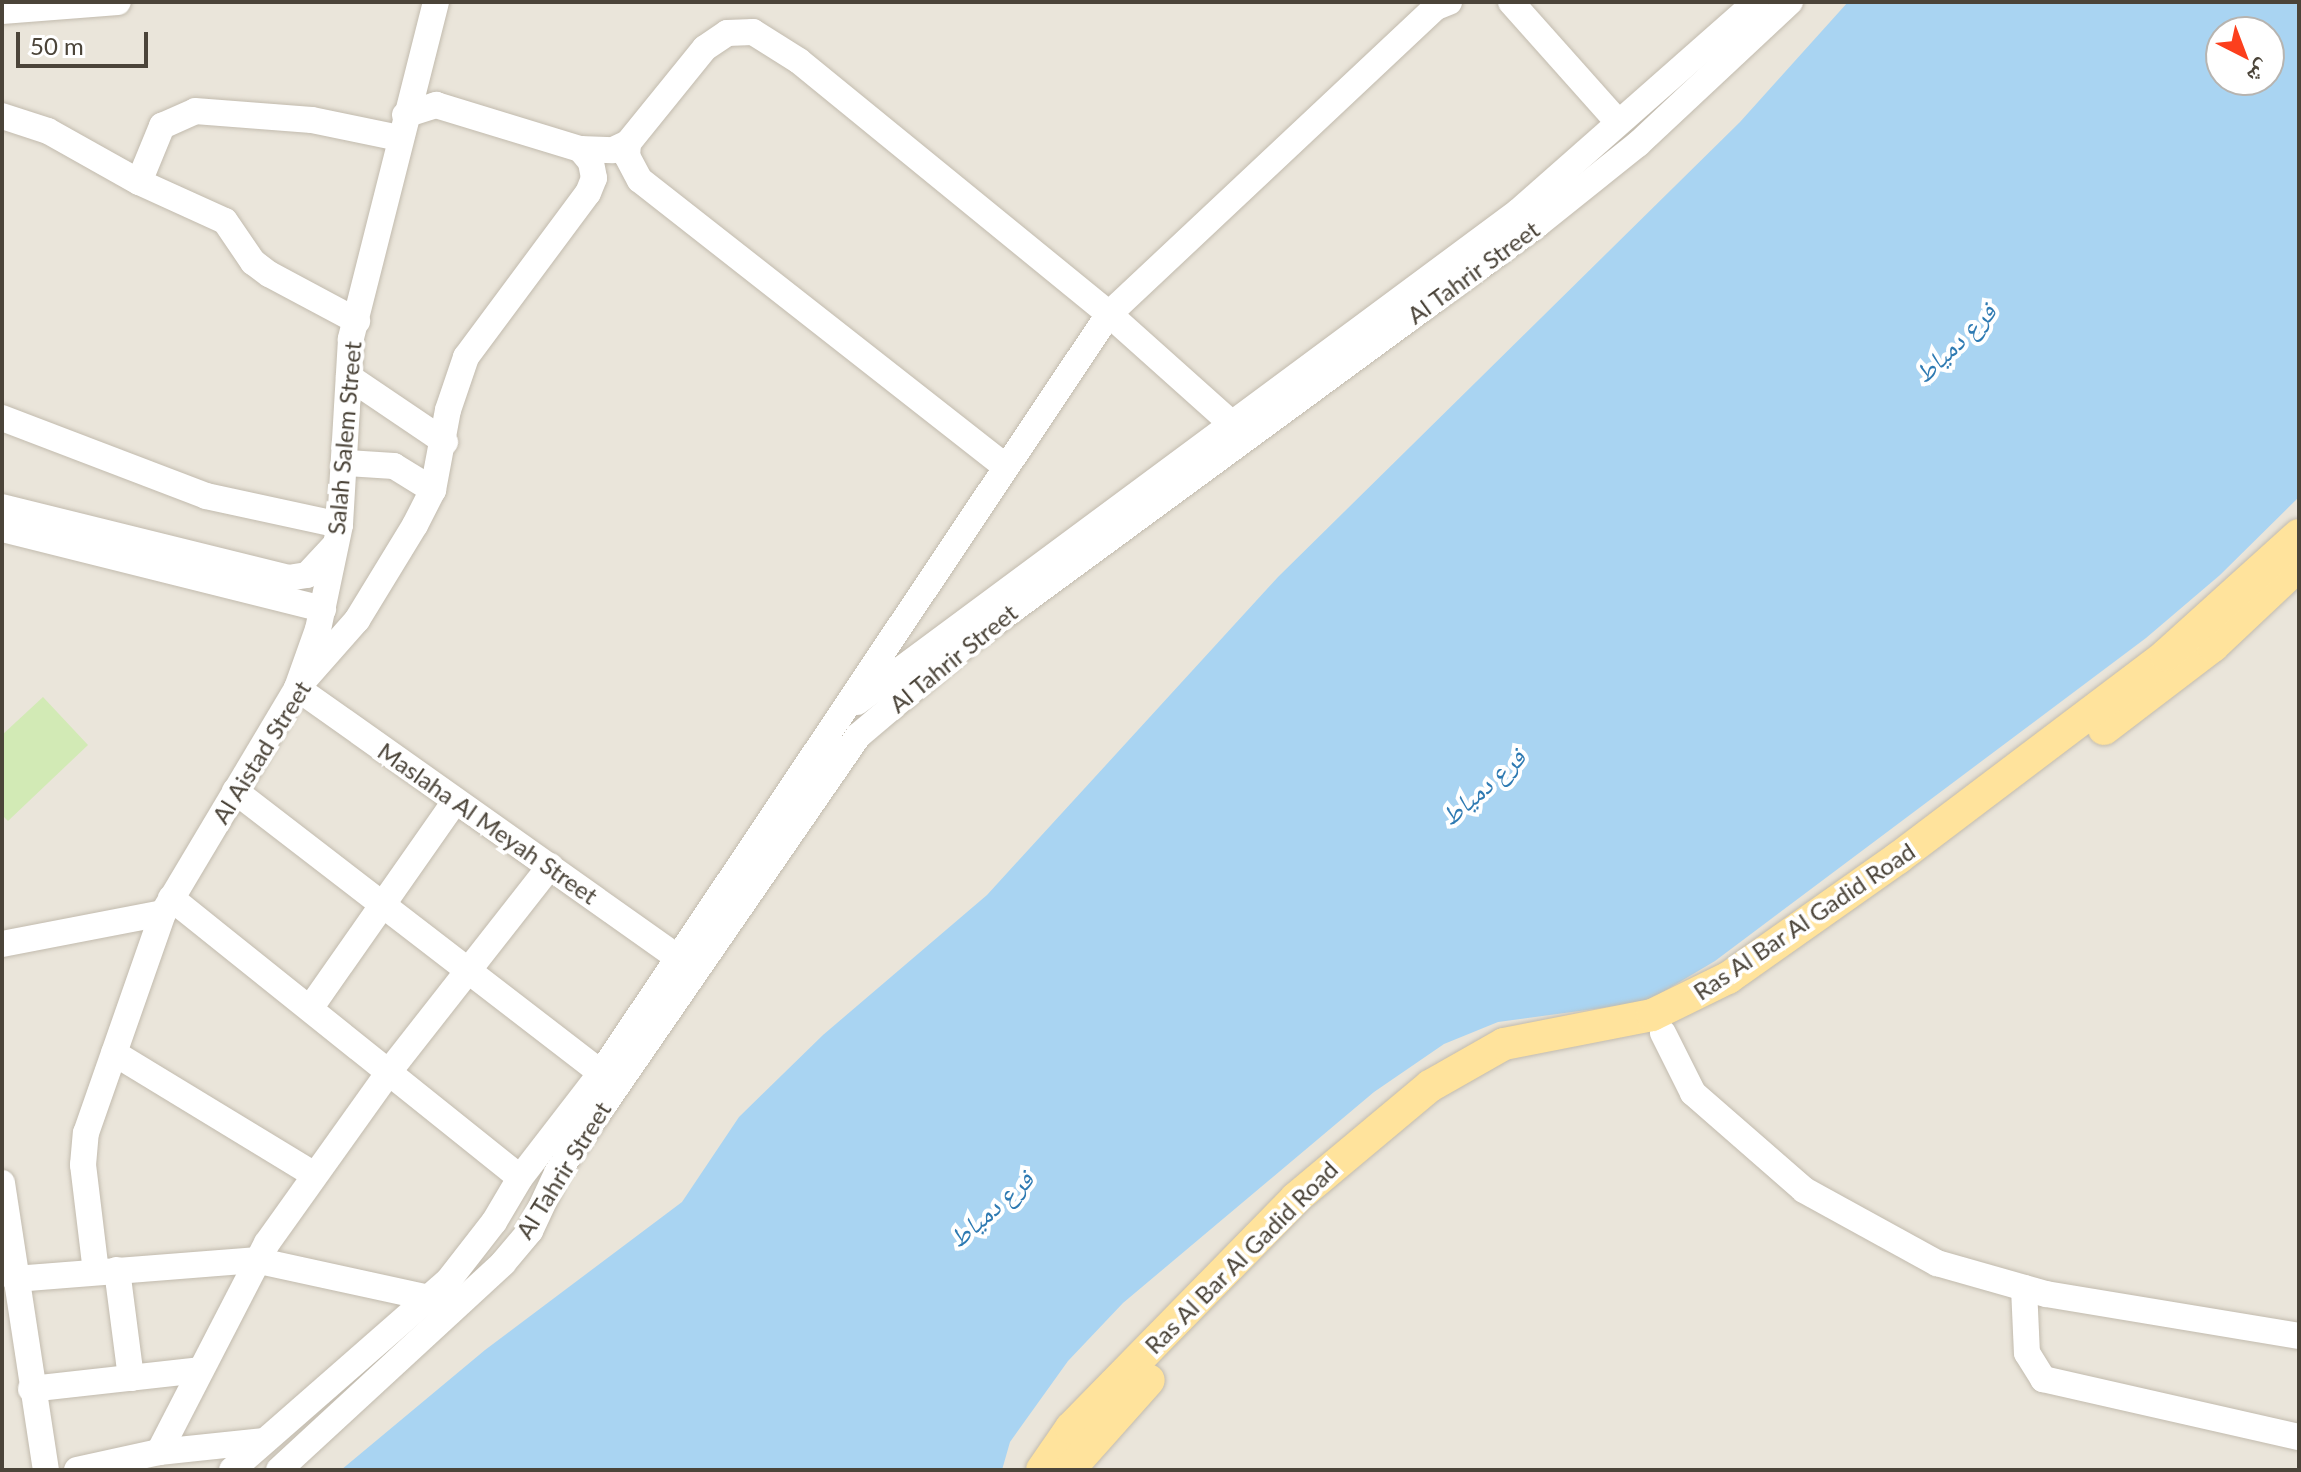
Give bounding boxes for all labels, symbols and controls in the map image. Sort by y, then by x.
scale bar [20,16,152,66]
north arrow [2205,16,2285,96]
text: 50 m [30,31,84,60]
text: ش [2242,55,2278,91]
street label: Al Tahrir Street [1401,214,1545,330]
water label: فرع دمياط [1908,296,2002,390]
street label: Salah Salem Street [321,340,367,536]
street label: Al Tahrir Street [883,597,1023,719]
street label: Al Aistad Street [205,675,317,829]
street label: Maslaha Al Meyah Street [372,736,604,910]
water label: فرع دمياط [1434,742,1532,832]
street label: Ras Al Bar Al Gadid Road [1687,836,1921,1006]
street label: Al Tahrir Street [509,1096,617,1244]
street label: Ras Al Bar Al Gadid Road [1138,1154,1344,1360]
water label: فرع دمياط [942,1164,1040,1254]

